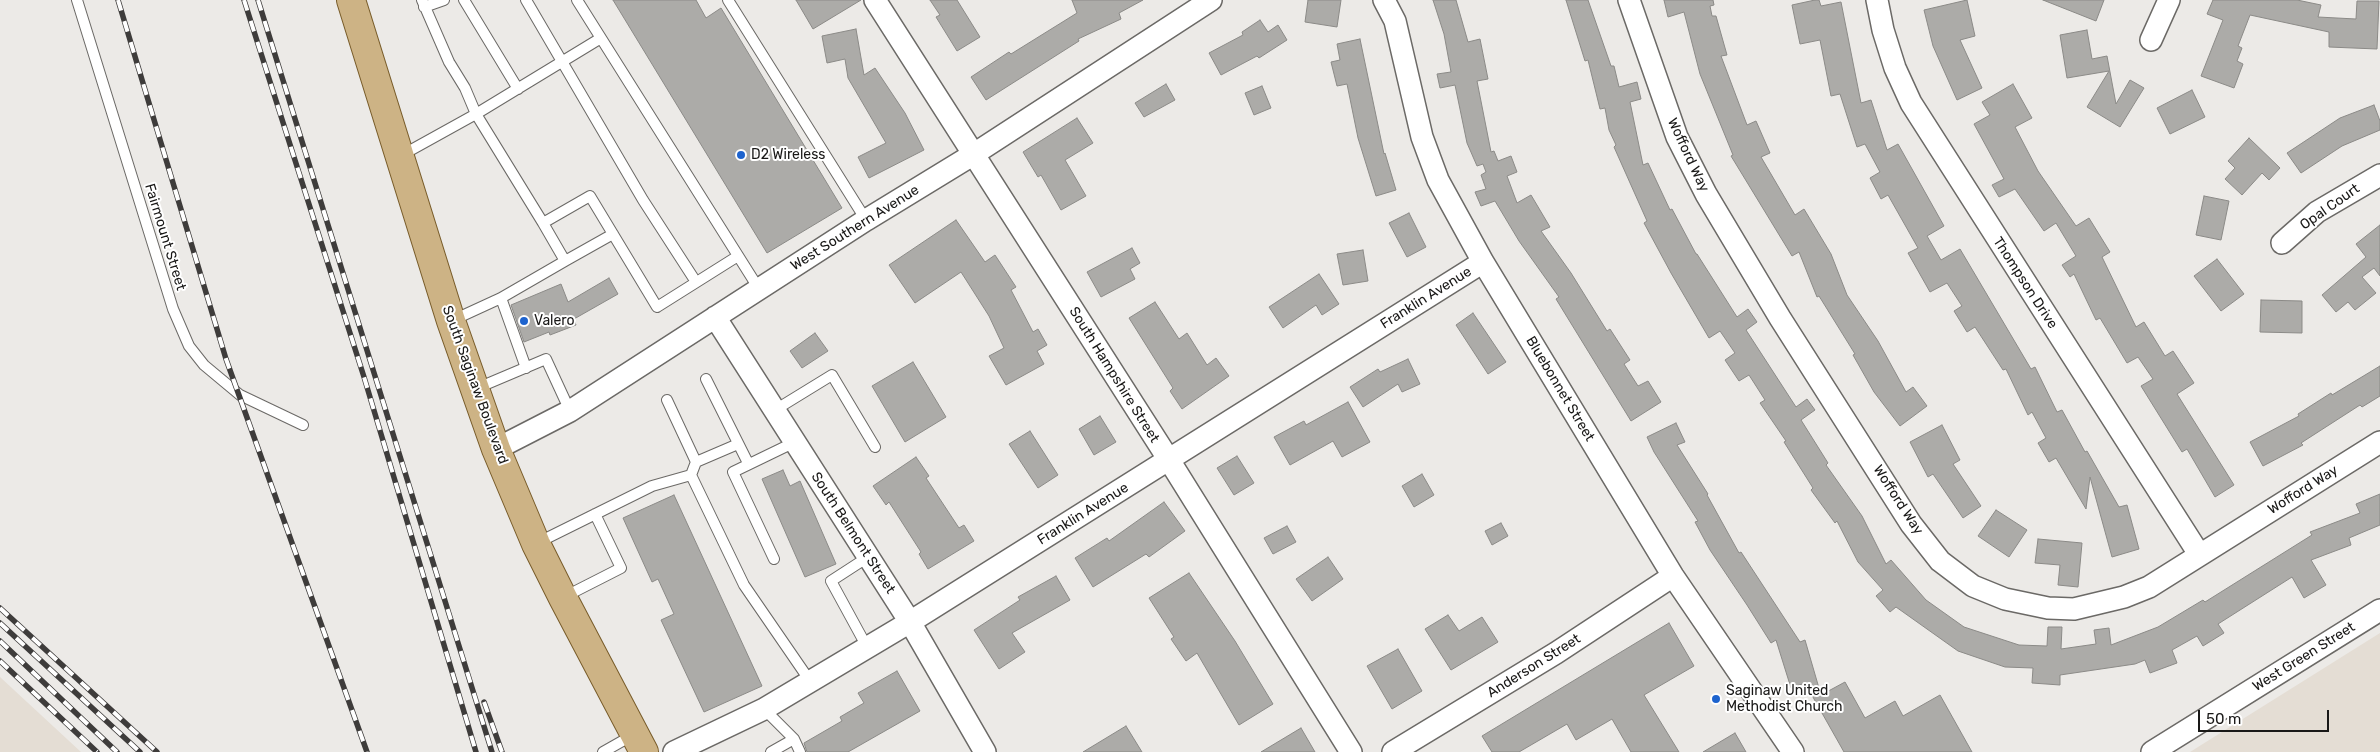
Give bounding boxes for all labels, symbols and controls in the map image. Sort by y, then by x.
street label: Wofford Way [1664,115,1712,195]
place label: D2 Wireless [751,147,825,163]
marker: D2 Wireless [735,149,747,161]
street label: Opal Court [2297,180,2363,234]
street label: Fairmount Street [141,182,189,292]
street label: West Southern Avenue [788,182,922,274]
street label: Thompson Drive [1989,234,2061,332]
street label: Franklin Avenue [1377,263,1475,333]
street label: South Saginaw Boulevard [439,304,511,466]
street label: South Hampshire Street [1065,304,1163,446]
place label: Valero [534,313,575,329]
marker: Valero [518,315,530,327]
street label: Bluebonnet Street [1522,333,1598,445]
street label: Wofford Way [1869,462,1927,538]
street label: Wofford Way [2265,462,2341,518]
street label: South Belmont Street [807,469,899,597]
street label: Franklin Avenue [1034,479,1132,549]
street label: West Green Street [2250,619,2358,695]
street label: Anderson Street [1484,631,1584,701]
place label: Saginaw United Methodist Church [1726,683,1842,716]
marker: Saginaw United Methodist Church [1710,693,1722,705]
scale bar [2200,700,2331,732]
text: 50 m [2206,710,2241,728]

